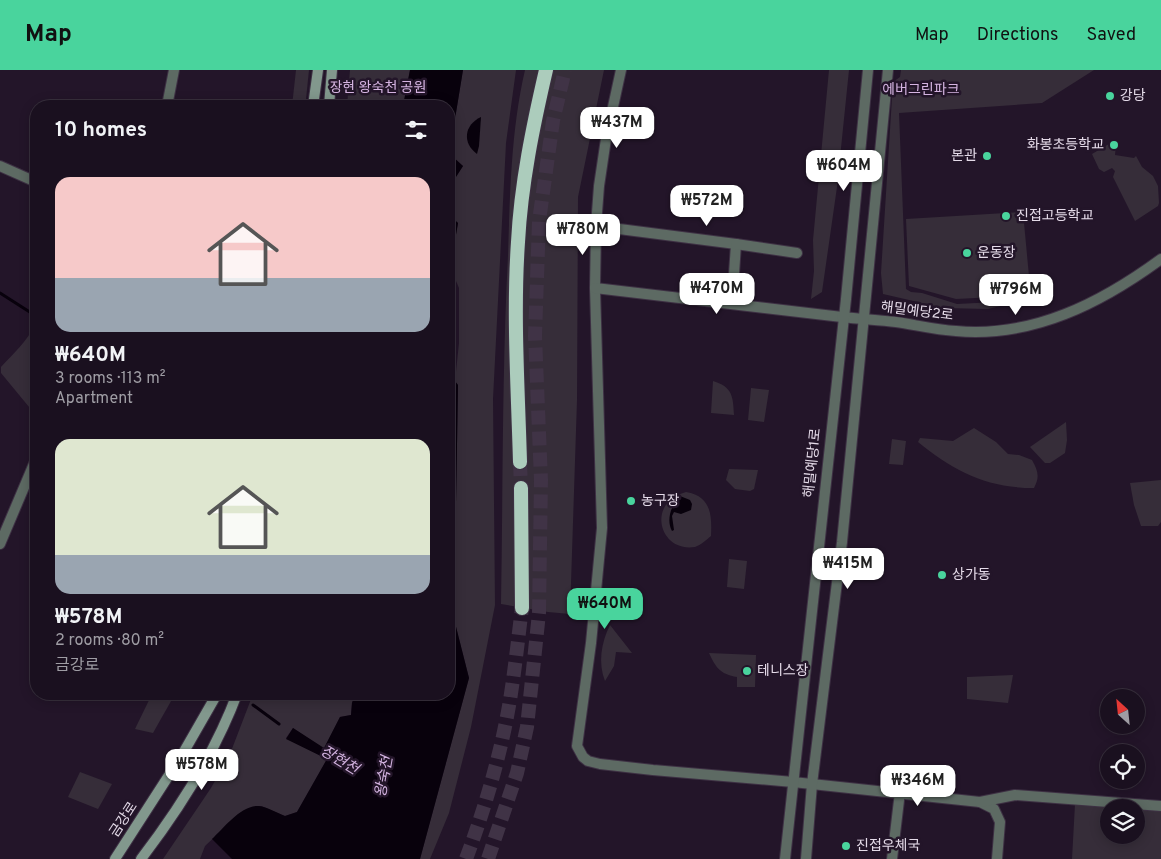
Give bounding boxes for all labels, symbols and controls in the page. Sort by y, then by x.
text: Map [25,20,72,50]
text: Map [915,24,949,47]
text: Directions [977,24,1059,47]
text: Saved [1087,24,1136,47]
park label: 장현 왕숙천 공원 [330,79,426,97]
park label: 에버그린파크 [882,82,960,99]
place label: 강당 [1120,88,1146,105]
marker: 강당 [1104,90,1116,102]
pin: ₩437M [582,106,652,149]
text: ₩437M [591,113,643,133]
icon: filters [402,116,430,144]
text: 10 homes [55,117,147,144]
place label: 화봉초등학교 [1027,136,1104,154]
marker: 화봉초등학교 [1108,139,1120,151]
place label: 본관 [951,148,977,165]
pin: ₩604M [809,150,879,192]
marker: 본관 [981,150,993,162]
text: ₩604M [817,156,871,176]
pin: ₩572M [672,184,742,227]
text: ₩572M [681,191,733,211]
place label: 진접고등학교 [1016,207,1093,225]
icon: home [198,209,288,299]
marker: 진접고등학교 [1000,210,1012,222]
pin: ₩780M [548,214,618,256]
text: ₩780M [557,220,609,240]
place label: 운동장 [977,245,1016,262]
marker: 운동장 [961,247,973,259]
pin: ₩470M [682,272,752,315]
pin: ₩796M [981,274,1051,316]
text: ₩470M [691,279,743,299]
text: ₩796M [990,280,1042,300]
street label: 해밀예당2로 [880,299,954,325]
text: ₩640M [55,342,126,369]
text: 3 rooms · 113 m² [55,369,166,389]
text: Apartment [55,389,133,409]
street label: 해밀예당1로 [801,427,825,499]
icon: home [198,472,288,562]
place label: 농구장 [641,493,680,510]
marker: 농구장 [625,495,637,507]
pin: ₩415M [813,548,883,590]
text: ₩415M [823,554,873,574]
place label: 상가동 [952,567,991,584]
marker: 상가동 [936,569,948,581]
pin: ₩640M [570,588,640,630]
text: ₩640M [578,594,632,614]
text: ₩578M [55,604,122,631]
text: 2 rooms · 80 m² [55,631,164,651]
text: 금강로 [55,656,99,676]
place label: 테니스장 [757,663,809,680]
marker: 테니스장 [741,665,753,677]
north arrow [1100,689,1145,734]
map controls [1100,689,1145,844]
water label: 장현천 [316,742,364,781]
button: locate [1100,744,1145,789]
pin: ₩578M [167,748,237,791]
water label: 왕숙천 [372,753,398,799]
text: ₩578M [176,755,228,775]
pin: ₩346M [883,764,953,807]
text: ₩346M [891,771,945,791]
street label: 금강로 [106,799,142,841]
button: layers [1100,799,1145,844]
place label: 진접우체국 [856,838,921,855]
marker: 진접우체국 [840,840,852,852]

